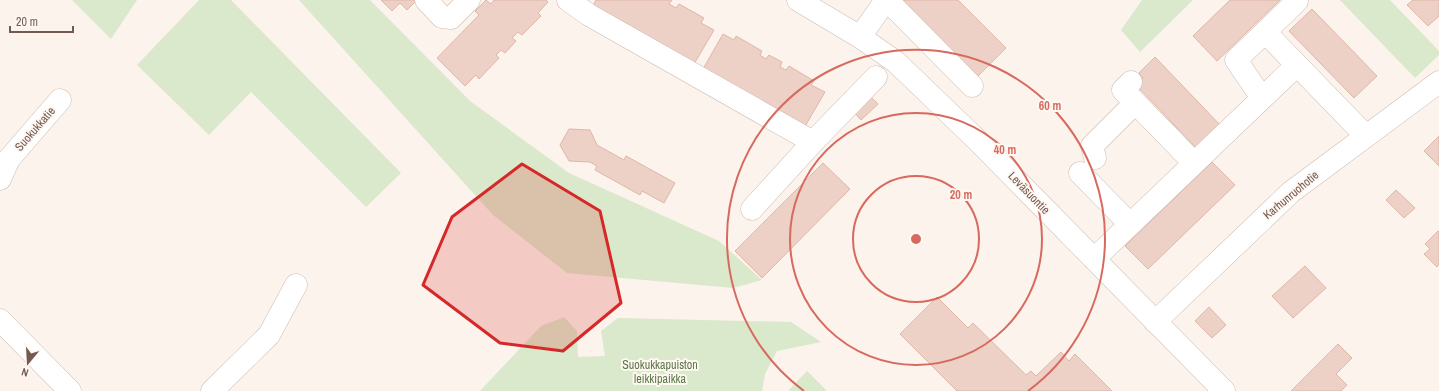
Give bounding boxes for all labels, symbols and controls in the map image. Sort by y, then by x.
scale bar [10,8,73,34]
text: 20 m [16,14,38,30]
text: 60 m [1039,98,1061,114]
street label: Suokukkatie [11,103,59,155]
text: 40 m [994,142,1016,158]
street label: Karhunruohotie [1260,167,1322,223]
street label: Leväsuontie [1005,168,1053,218]
text: 20 m [950,187,972,203]
centre of rings [909,232,923,246]
north arrow [8,343,48,383]
park label: Suokukkapuiston leikkipaikka [622,357,698,387]
text: N [20,365,30,380]

